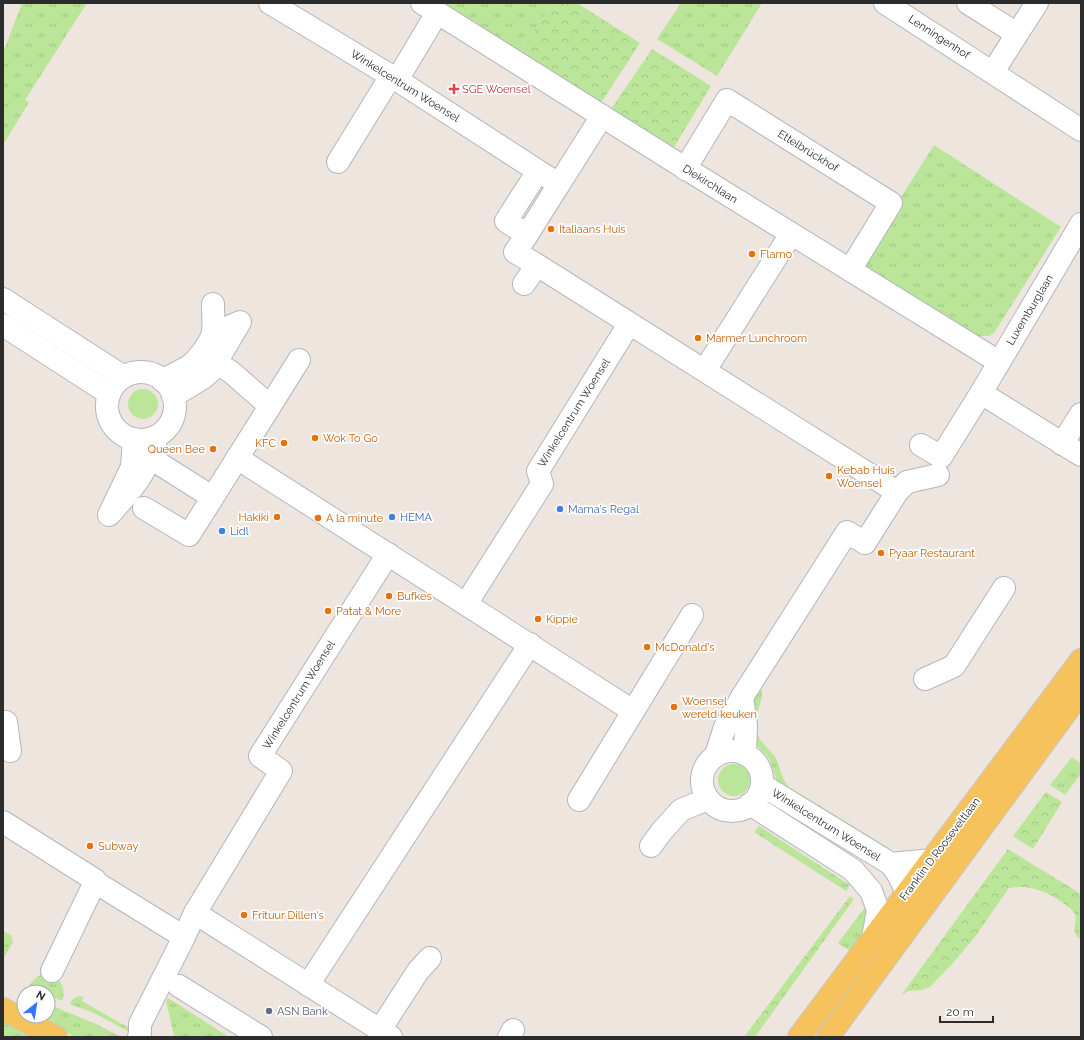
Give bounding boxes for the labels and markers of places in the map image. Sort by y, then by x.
place label: SGE Woensel [462,83,531,96]
marker: SGE Woensel [449,84,459,94]
place label: Italiaans Huis [559,223,626,236]
marker: Italiaans Huis [546,224,556,234]
place label: Flamo [760,248,793,261]
marker: Flamo [747,249,757,259]
place label: Marmer Lunchroom [706,332,807,345]
marker: Marmer Lunchroom [693,333,703,343]
place label: Wok To Go [323,432,378,445]
marker: Wok To Go [310,433,320,443]
place label: KFC [255,437,276,450]
marker: KFC [279,438,289,448]
place label: Queen Bee [148,443,206,456]
marker: Queen Bee [208,444,218,454]
place label: Kebab Huis Woensel [837,464,895,490]
marker: Kebab Huis Woensel [824,471,834,481]
place label: Mama's Regal [568,503,639,516]
marker: Mama's Regal [555,504,565,514]
place label: Hakiki [238,511,269,524]
place label: HEMA [400,511,432,524]
marker: Hakiki [272,512,282,522]
place label: A la minute [326,512,384,525]
marker: HEMA [387,512,397,522]
marker: A la minute [313,513,323,523]
place label: Lidl [230,525,249,538]
marker: Lidl [217,526,227,536]
place label: Pyaar Restaurant [889,547,975,560]
marker: Pyaar Restaurant [876,548,886,558]
place label: Bufkes [397,590,432,603]
marker: Bufkes [384,591,394,601]
place label: Patat & More [336,605,402,618]
marker: Patat & More [323,606,333,616]
place label: Kippie [546,613,578,626]
marker: Kippie [533,614,543,624]
place label: McDonald's [655,641,715,654]
marker: McDonald's [642,642,652,652]
place label: Woensel wereld keuken [682,695,757,721]
marker: Woensel wereld keuken [669,702,679,712]
place label: Subway [98,840,138,853]
marker: Subway [85,841,95,851]
place label: Frituur Dillen's [252,909,324,922]
marker: Frituur Dillen's [239,910,249,920]
place label: ASN Bank [277,1005,328,1018]
marker: ASN Bank [264,1006,274,1016]

